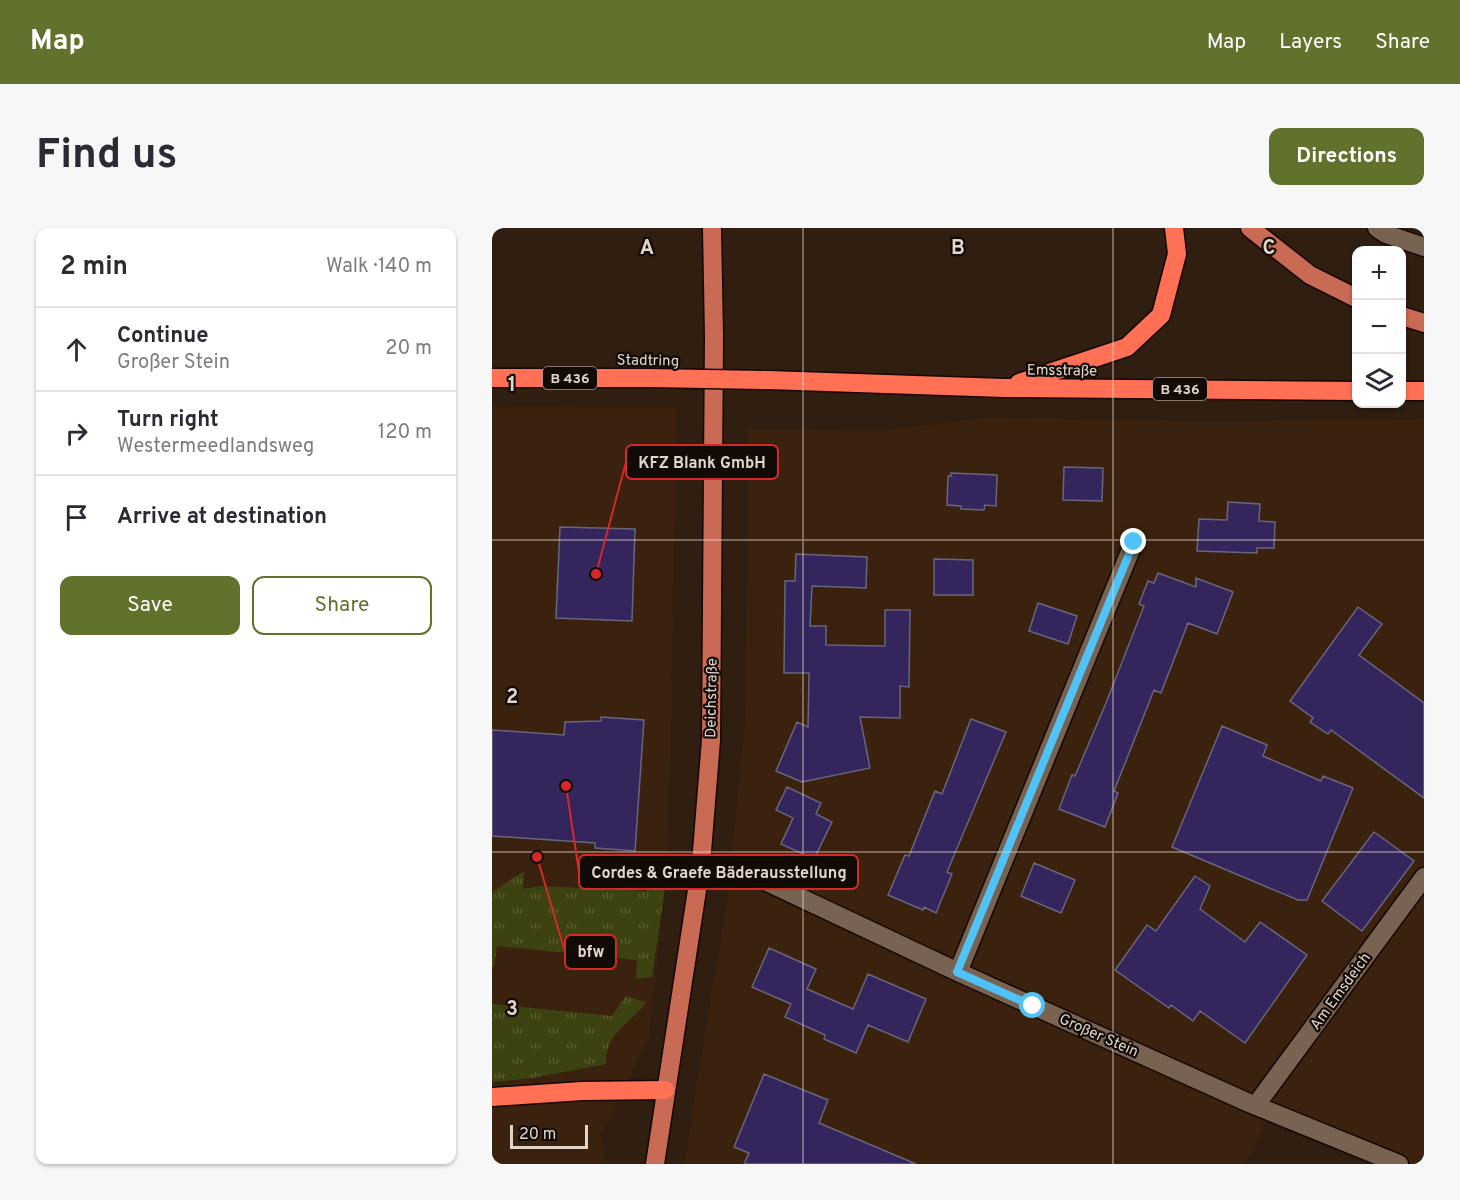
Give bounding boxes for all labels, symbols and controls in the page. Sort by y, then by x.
text: Map [30,24,85,60]
text: Map [1207,29,1246,56]
text: Layers [1279,29,1342,56]
text: Share [1375,29,1430,56]
button: Directions [1269,128,1424,185]
text: Find us [36,130,177,183]
text: A [640,236,654,262]
text: B [951,236,965,262]
text: C [1263,236,1275,262]
map controls [1352,246,1406,408]
button: + [1352,246,1406,300]
text: 2 min [60,251,128,284]
text: Walk · 140 m [326,254,432,280]
button: − [1352,300,1406,354]
text: Continue [117,323,208,350]
icon: ahead [60,333,93,366]
text: 20 m [385,336,432,362]
text: Großer Stein [117,350,230,376]
street label: Stadtring [616,351,679,372]
button: layers [1352,354,1406,408]
street label: Emsstraße [1027,361,1097,382]
road number: B 436 [543,367,597,389]
text: 1 [508,373,516,399]
road number: B 436 [1153,378,1207,400]
text: Turn right [117,407,219,434]
icon: right [60,417,93,450]
text: 120 m [378,420,432,446]
text: Westermeedlandsweg [117,434,314,460]
callout: KFZ Blank GmbH [626,445,778,479]
text: KFZ Blank GmbH [638,454,766,474]
icon: arrive [60,501,93,534]
text: Arrive at destination [117,504,327,531]
route end [1120,528,1146,554]
button: Save [60,576,240,635]
button: Share [252,576,432,635]
street label: Deichstraße [702,658,723,738]
text: 2 [506,685,518,711]
callout: Cordes & Graefe Bäderausstellung [579,855,858,889]
text: Cordes & Graefe Bäderausstellung [591,864,847,884]
callout: bfw [565,935,616,969]
text: bfw [577,943,605,963]
street label: Am Emsdeich [1307,949,1376,1034]
route start [1019,992,1045,1018]
text: 3 [506,997,518,1023]
street label: Großer Stein [1056,1010,1141,1062]
scale bar [510,1122,588,1150]
text: 20 m [519,1125,556,1145]

